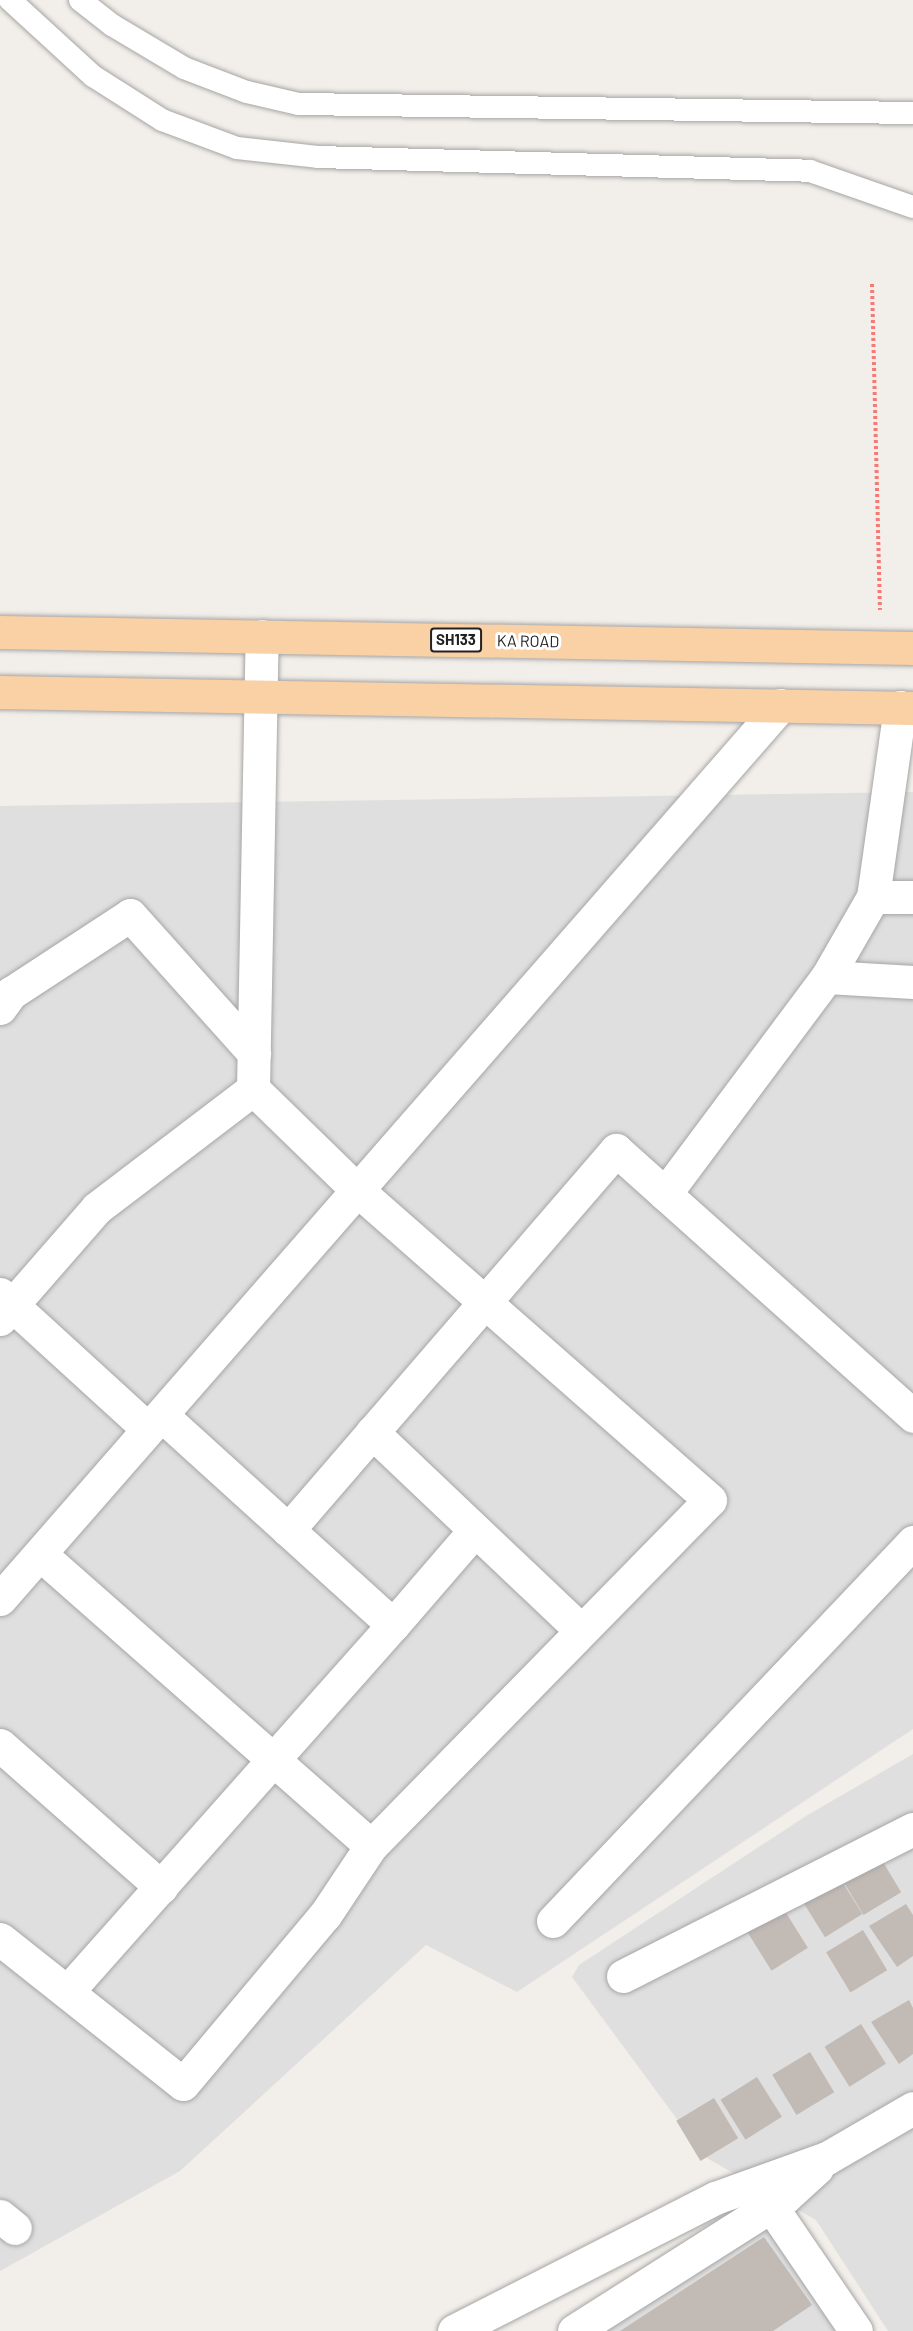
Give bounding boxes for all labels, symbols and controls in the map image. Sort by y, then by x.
road number: SH133 [429,628,483,652]
street label: KA ROAD [497,631,559,651]

